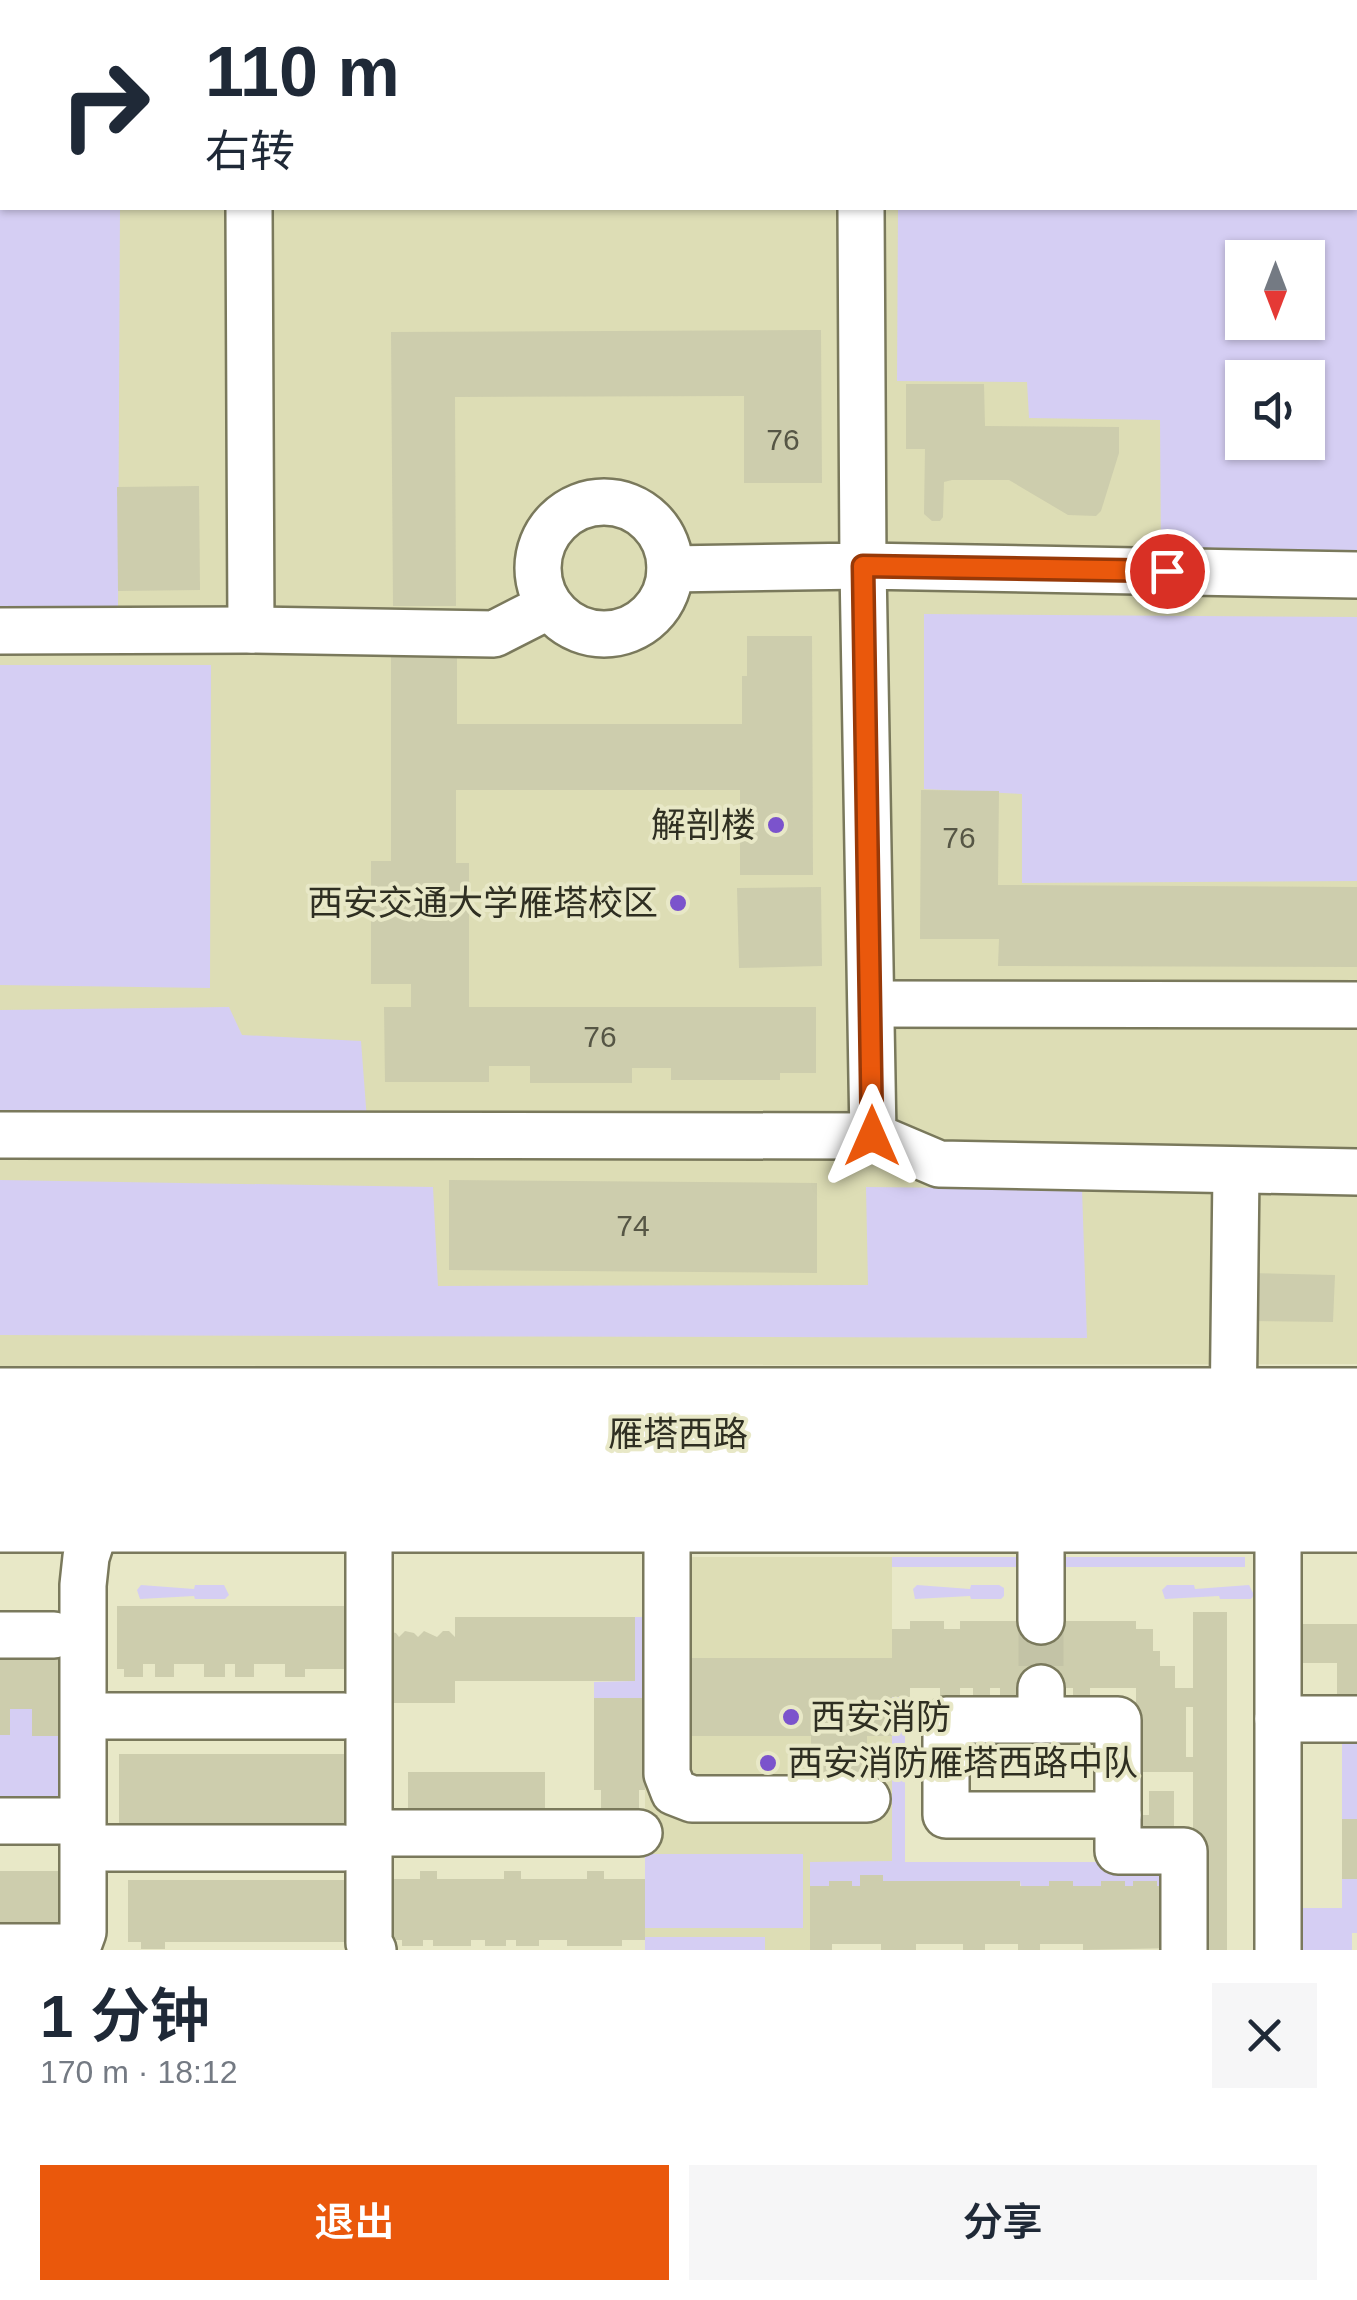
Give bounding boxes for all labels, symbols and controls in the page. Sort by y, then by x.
text: 110 m [205,33,400,111]
icon: right [40,40,170,170]
text: 右转 [205,126,295,177]
north arrow [1225,240,1325,340]
map controls [1225,240,1325,460]
button: sound [1225,360,1325,460]
house number: 76 [766,423,800,456]
pin [1125,529,1210,614]
icon: arrive [1140,544,1195,599]
place label: 解剖楼 [651,805,756,844]
marker: 解剖楼 [765,814,787,836]
house number: 76 [942,821,976,854]
place label: 西安交通大学雁塔校区 [308,883,658,922]
marker: 西安交通大学雁塔校区 [667,892,689,914]
house number: 76 [583,1020,617,1053]
position arrow [820,1084,924,1188]
house number: 74 [616,1209,650,1242]
street label: 雁塔西路 [608,1414,748,1453]
place label: 西安消防 [811,1697,951,1736]
marker: 西安消防 [780,1706,802,1728]
place label: 西安消防雁塔西路中队 [788,1743,1138,1782]
marker: 西安消防雁塔西路中队 [757,1752,779,1774]
text: 1 分钟 [40,1983,210,2050]
button: close [1212,1983,1317,2088]
text: 170 m · 18:12 [40,2054,237,2090]
button: 退出 [40,2165,669,2280]
button: 分享 [689,2165,1317,2280]

